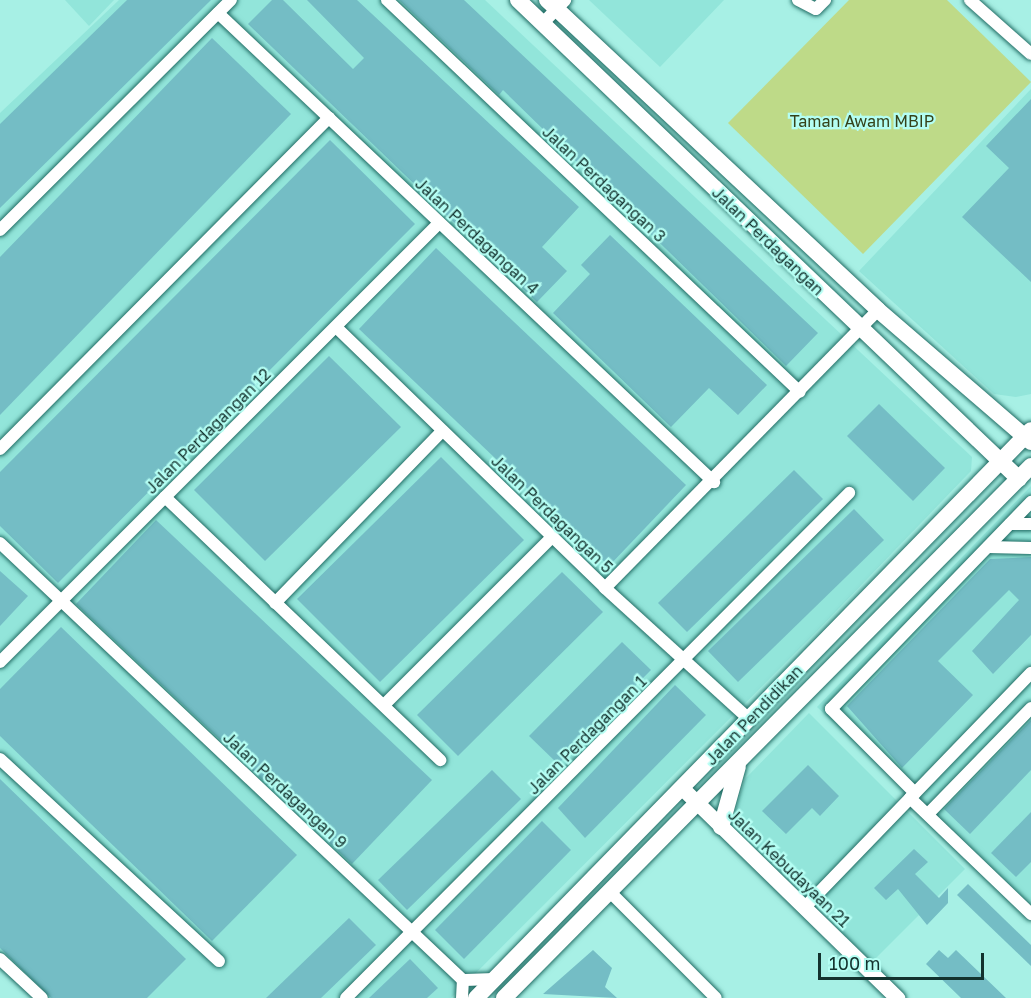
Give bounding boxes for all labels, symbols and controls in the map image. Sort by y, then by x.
park label: Taman Awam MBIP [790,111,934,131]
street label: Jalan Perdagangan 3 [538,122,670,246]
street label: Jalan Perdagangan 4 [411,174,543,298]
street label: Jalan Perdagangan [708,183,828,299]
street label: Jalan Perdagangan 12 [141,364,275,498]
street label: Jalan Perdagangan 5 [487,451,617,577]
street label: Jalan Pendidikan [701,661,807,769]
street label: Jalan Perdagangan 1 [524,672,650,798]
street label: Jalan Perdagangan 9 [219,728,351,852]
street label: Jalan Kebudayaan 21 [724,805,854,931]
scale bar [821,941,988,979]
text: 100 m [829,952,880,974]

